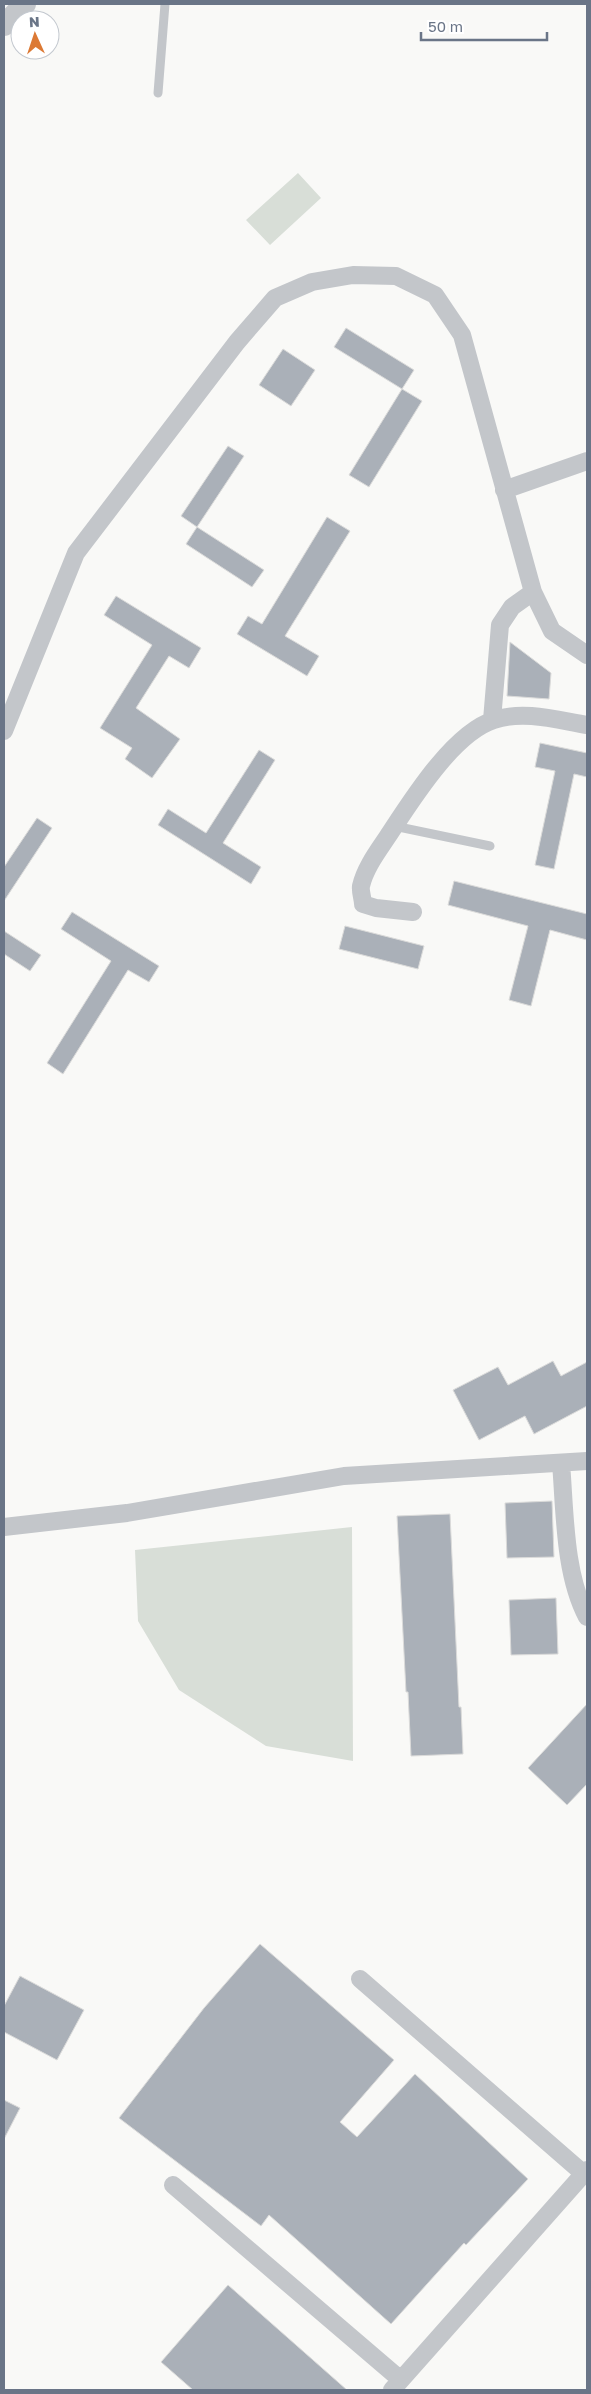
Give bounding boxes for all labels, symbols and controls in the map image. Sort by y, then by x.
north arrow [10,10,60,60]
scale bar [421,10,547,42]
text: N [29,13,40,30]
text: 50 m [428,17,463,35]

